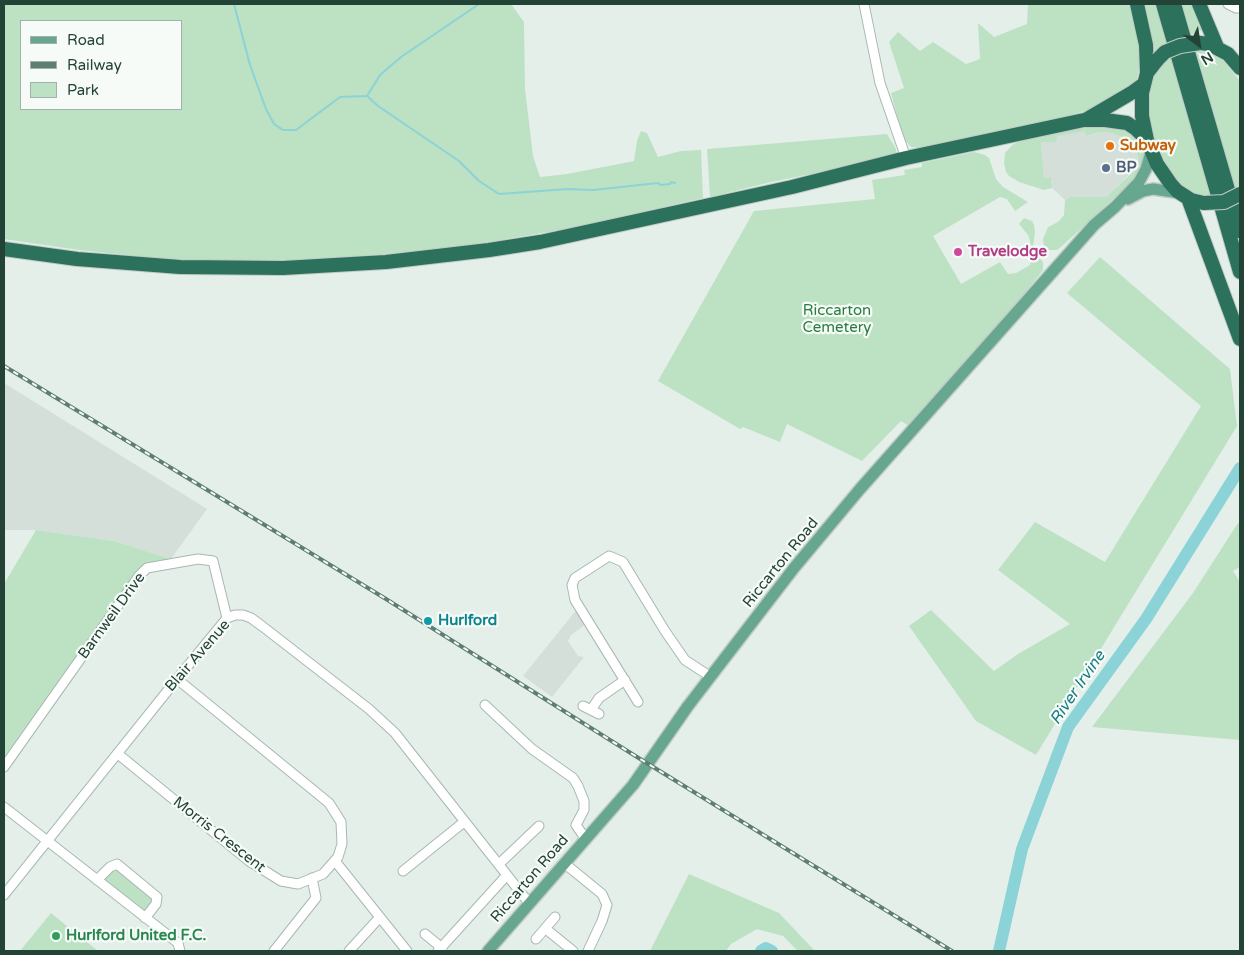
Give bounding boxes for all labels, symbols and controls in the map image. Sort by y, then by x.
legend [20,20,182,110]
north arrow [1174,20,1224,70]
text: Road [67,31,105,49]
text: N [1198,48,1216,68]
text: Railway [67,56,122,74]
text: Park [67,81,99,99]
place label: Subway [1120,137,1176,155]
marker: Subway [1104,140,1116,152]
place label: BP [1116,159,1136,177]
marker: BP [1100,162,1112,174]
place label: Travelodge [968,243,1047,261]
marker: Travelodge [952,246,964,258]
park label: Riccarton Cemetery [803,302,871,337]
street label: Riccarton Road [739,515,823,611]
street label: Barnweil Drive [75,569,149,663]
place label: Hurlford [438,612,497,630]
marker: Hurlford [422,615,434,627]
street label: Blair Avenue [162,616,234,696]
water label: River Irvine [1046,647,1110,729]
street label: Morris Crescent [169,793,269,877]
street label: Riccarton Road [487,832,573,926]
place label: Hurlford United F.C. [66,927,206,945]
marker: Hurlford United F.C. [50,930,62,942]

